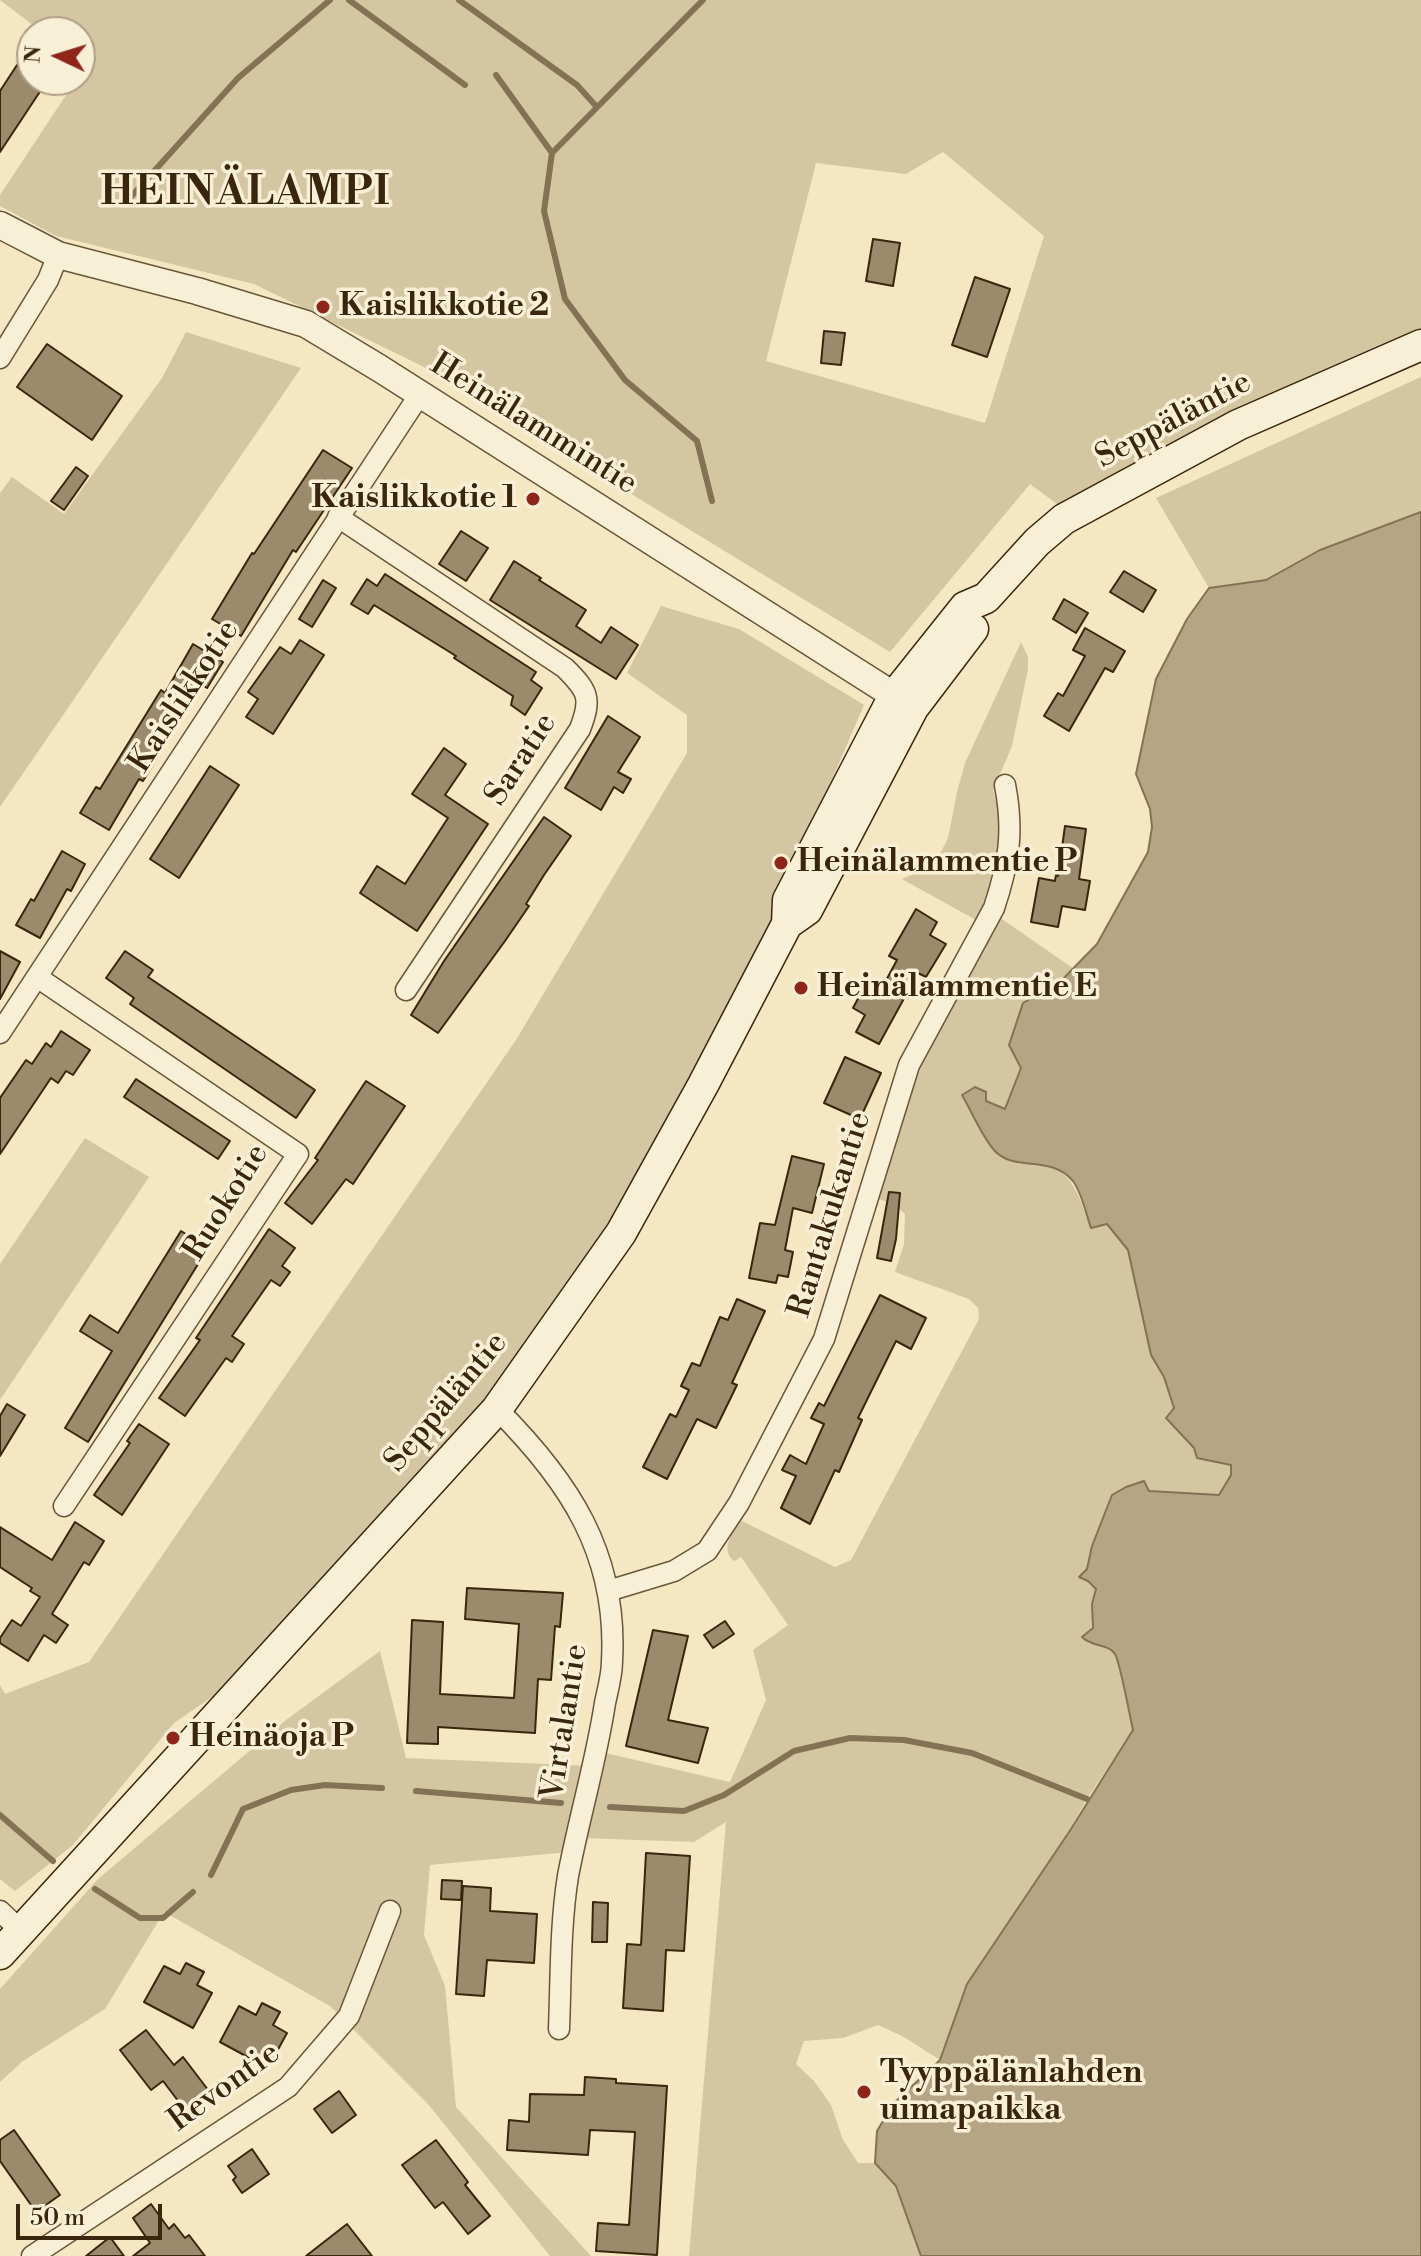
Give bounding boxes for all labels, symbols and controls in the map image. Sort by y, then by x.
north arrow [16,16,96,96]
text: N [19,45,48,64]
district label: HEINÄLAMPI [101,170,391,218]
place label: Kaislikkotie 2 [339,288,549,326]
marker: Kaislikkotie 2 [314,298,332,316]
street label: Heinälammintie [422,346,644,504]
street label: Seppäläntie [1090,364,1258,478]
place label: Kaislikkotie 1 [311,480,517,518]
marker: Kaislikkotie 1 [524,490,542,508]
street label: Kaislikkotie [121,613,249,781]
street label: Saratie [478,707,566,813]
place label: Heinälammentie P [797,844,1077,882]
marker: Heinälammentie P [772,854,790,872]
place label: Heinälammentie E [817,969,1097,1007]
marker: Heinälammentie E [792,979,810,997]
street label: Rantakukantie [781,1107,881,1323]
street label: Ruokotie [176,1138,278,1268]
street label: Seppäläntie [377,1325,517,1481]
street label: Virtalantie [535,1641,597,1803]
place label: Heinäoja P [189,1719,354,1757]
marker: Heinäoja P [164,1729,182,1747]
street label: Revontie [162,2035,288,2141]
place label: Tyyppälänlahden uimapaikka [880,2055,1142,2130]
marker: Tyyppälänlahden uimapaikka [855,2083,873,2101]
scale bar [20,2188,166,2238]
text: 50 m [30,2203,85,2233]

